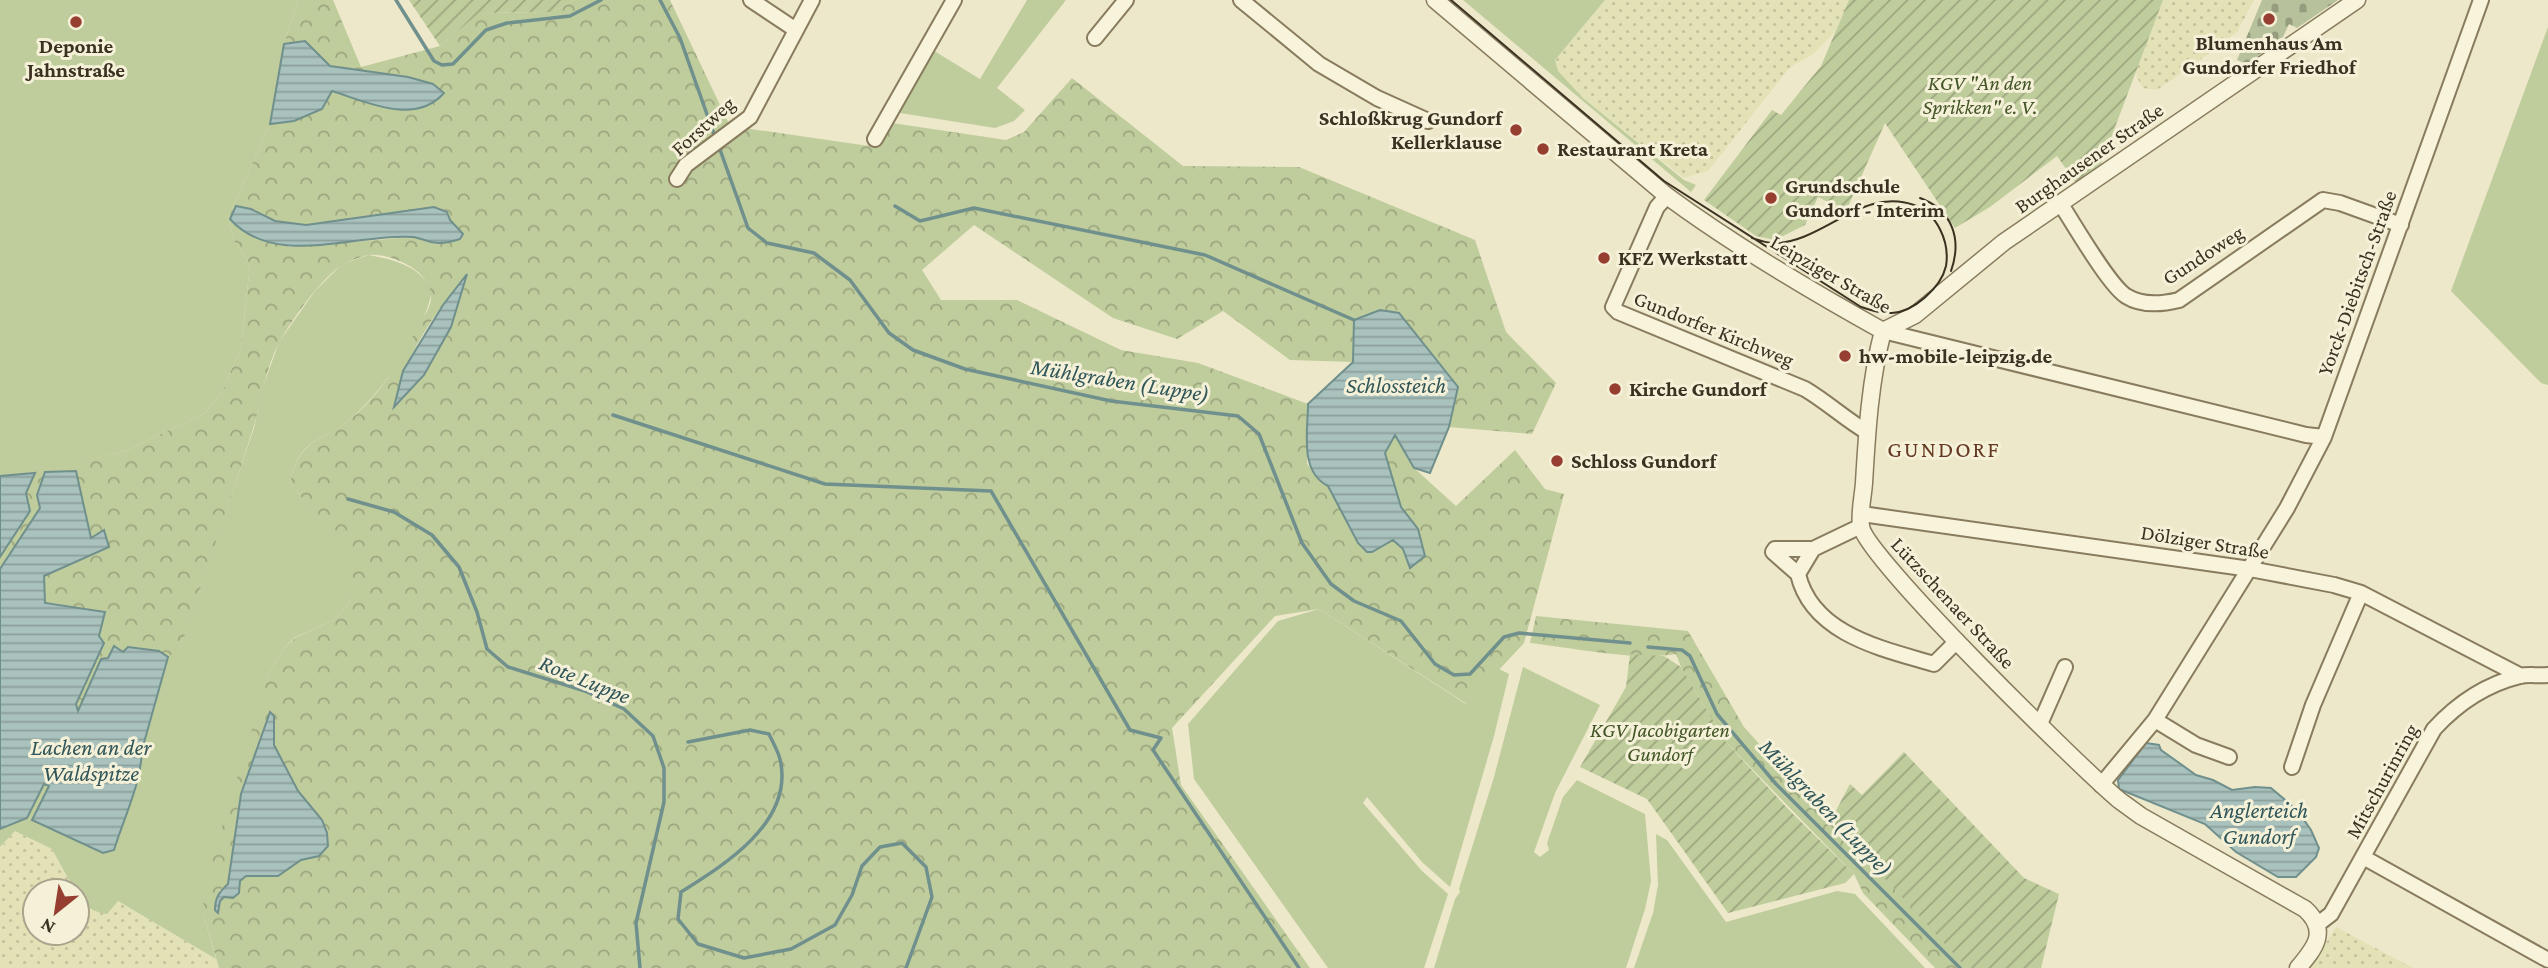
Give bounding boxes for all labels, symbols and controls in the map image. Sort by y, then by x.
marker: Blumenhaus Am Gundorfer Friedhof [2261,11,2277,27]
marker: Deponie Jahnstraße [68,14,84,30]
place label: Blumenhaus Am Gundorfer Friedhof [2182,31,2357,79]
place label: Deponie Jahnstraße [25,34,125,82]
park label: KGV "An den Sprikken" e. V. [1923,71,2037,119]
street label: Forstweg [666,91,740,161]
street label: Burghausener Straße [2010,98,2168,218]
place label: Schloßkrug Gundorf Kellerklause [1319,106,1503,154]
marker: Schloßkrug Gundorf Kellerklause [1508,122,1524,138]
place label: Restaurant Kreta [1557,137,1709,161]
marker: Restaurant Kreta [1535,141,1551,157]
place label: Grundschule Gundorf - Interim [1785,174,1945,222]
street label: Yorck-Diebitsch-Straße [2312,187,2402,379]
marker: Grundschule Gundorf - Interim [1763,190,1779,206]
street label: Gundoweg [2158,220,2248,290]
street label: Leipziger Straße [1766,230,1896,318]
place label: KFZ Werkstatt [1618,246,1748,270]
marker: KFZ Werkstatt [1596,250,1612,266]
street label: Gundorfer Kirchweg [1630,286,1798,372]
place label: hw-mobile-leipzig.de [1859,344,2052,368]
marker: hw-mobile-leipzig.de [1837,348,1853,364]
water label: Mühlgraben (Luppe) [1028,353,1211,408]
water label: Schlossteich [1346,372,1446,398]
place label: Kirche Gundorf [1629,377,1768,401]
marker: Kirche Gundorf [1607,381,1623,397]
district label: GUNDORF [1887,436,2001,462]
place label: Schloss Gundorf [1571,449,1717,473]
marker: Schloss Gundorf [1549,453,1565,469]
street label: Dölziger Straße [2139,520,2271,564]
street label: Lützschenaer Straße [1886,532,2020,674]
water label: Rote Luppe [536,649,634,709]
park label: KGV Jacobigarten Gundorf [1590,718,1730,766]
street label: Mitschurinring [2341,719,2423,843]
water label: Mühlgraben (Luppe) [1753,732,1898,882]
water label: Lachen an der Waldspitze [31,734,152,786]
water label: Anglerteich Gundorf [2209,797,2308,849]
north arrow [21,877,91,947]
text: N [37,914,59,939]

